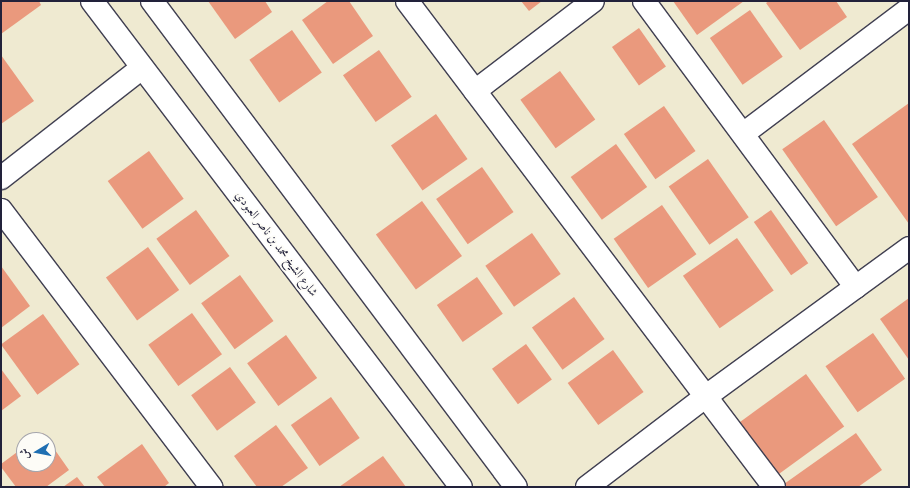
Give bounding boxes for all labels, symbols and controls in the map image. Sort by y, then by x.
street label: شارع الشيخ محمد بن ناصر العبودي [232,189,320,299]
north arrow [16,432,56,472]
text: ش [17,447,33,461]

